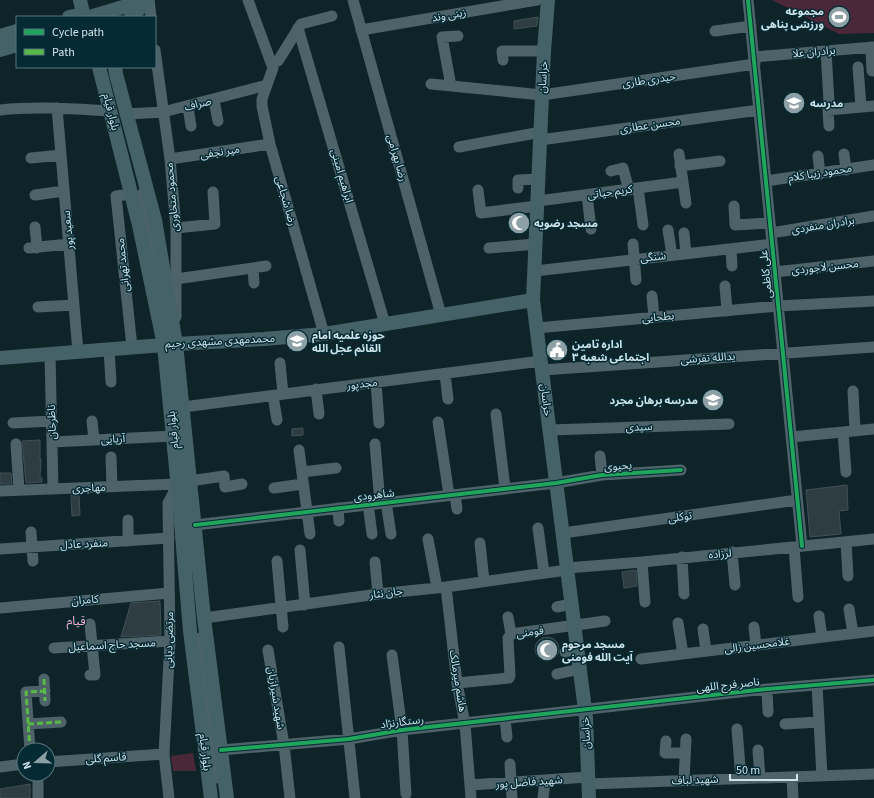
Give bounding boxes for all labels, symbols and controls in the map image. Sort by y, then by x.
place label: مجموعه ورزشی پناهی [761,4,824,32]
sports icon: مجموعه ورزشی پناهی [826,4,852,30]
street label: زینی وند [431,5,467,25]
legend [16,16,156,68]
text: Cycle path [52,24,104,41]
street label: برادران علا [792,43,836,61]
text: Path [52,44,75,61]
street label: خراسان [535,60,551,94]
street label: حیدری طاری [621,69,677,91]
school or university icon: مدرسه [781,90,807,116]
street label: بلوار قیام [99,92,123,132]
street label: صراف [183,93,213,115]
place label: مدرسه [810,96,843,111]
street label: محسن عطاری [619,113,682,137]
street label: رضا بهرامی [383,133,411,183]
street label: میر نجفی [199,141,241,163]
street label: ابراهیم امینی [326,147,357,205]
street label: محمود زیبا کلام [787,161,853,185]
street label: محمود متخاوری [161,162,182,232]
street label: رضا شجاعی [272,174,300,228]
street label: کریم حیاتی [586,181,634,204]
street label: سعید پور [59,210,77,251]
mosque icon: مسجد رضویه [506,210,532,236]
street label: برادران منفردی [790,213,856,237]
place label: مسجد رضویه [534,216,598,231]
street label: محمد تهرانی [113,237,133,293]
street label: شنگی [639,248,667,266]
street label: علی کاظمی [756,249,776,299]
street label: محسن لاجوردی [791,256,860,278]
street label: بطحایی [641,308,675,326]
school or university icon: حوزه علمیه امام القائم عجل الله [284,328,310,354]
place label: حوزه علمیه امام القائم عجل الله [312,328,385,357]
street label: محمدمهدی مشهدی رحیم [165,331,276,352]
public building icon: اداره تامین اجتماعی شعبه ۳ [544,337,570,363]
place label: اداره تامین اجتماعی شعبه ۳ [572,337,649,365]
street label: یدالله تفرشی [680,349,736,367]
street label: مجدپور [345,375,379,394]
street label: خراسان [537,383,555,418]
school or university icon: مدرسه برهان مجرد [700,387,726,413]
place label: مدرسه برهان مجرد [610,393,698,408]
street label: ناظرخان [44,404,60,440]
street label: بلوار قیام [164,410,182,450]
street label: سیدی [625,419,653,435]
street label: آریایی [101,431,126,447]
street label: یحیوی [604,458,632,474]
street label: مهاجری [72,480,106,496]
street label: شاهرودی [353,485,396,505]
street label: توکلی [667,508,693,526]
street label: منفرد عادل [60,535,109,553]
street label: لرزاده [708,546,732,562]
street label: جان نثار [367,583,404,603]
street label: کامران [71,591,100,609]
street label: مرتضی دیانی [161,611,177,668]
district label: قیام [66,613,86,630]
street label: فومنی [515,623,545,641]
street label: غلامحسین زالی [723,633,791,656]
street label: مسجد حاج اسماعیل [68,635,156,655]
mosque icon: مسجد مرحوم آیت الله فومنی [534,637,560,663]
place label: مسجد مرحوم آیت الله فومنی [562,637,633,665]
street label: هاشم میرمالک [445,649,470,713]
street label: شهید شیرازیان [264,665,288,731]
street label: ناصر فرج اللهی [696,674,760,696]
street label: رستگارنژاد [379,712,425,732]
street label: خراسان [578,716,594,750]
street label: بلوار قیام [195,732,215,772]
north arrow [16,742,56,782]
street label: قاسم گلی [85,749,127,768]
scale bar [730,756,797,782]
text: N [19,759,35,771]
text: 50 m [736,762,760,779]
street label: شهید فاضل پور [494,772,563,792]
street label: شهید لباف [671,772,719,788]

